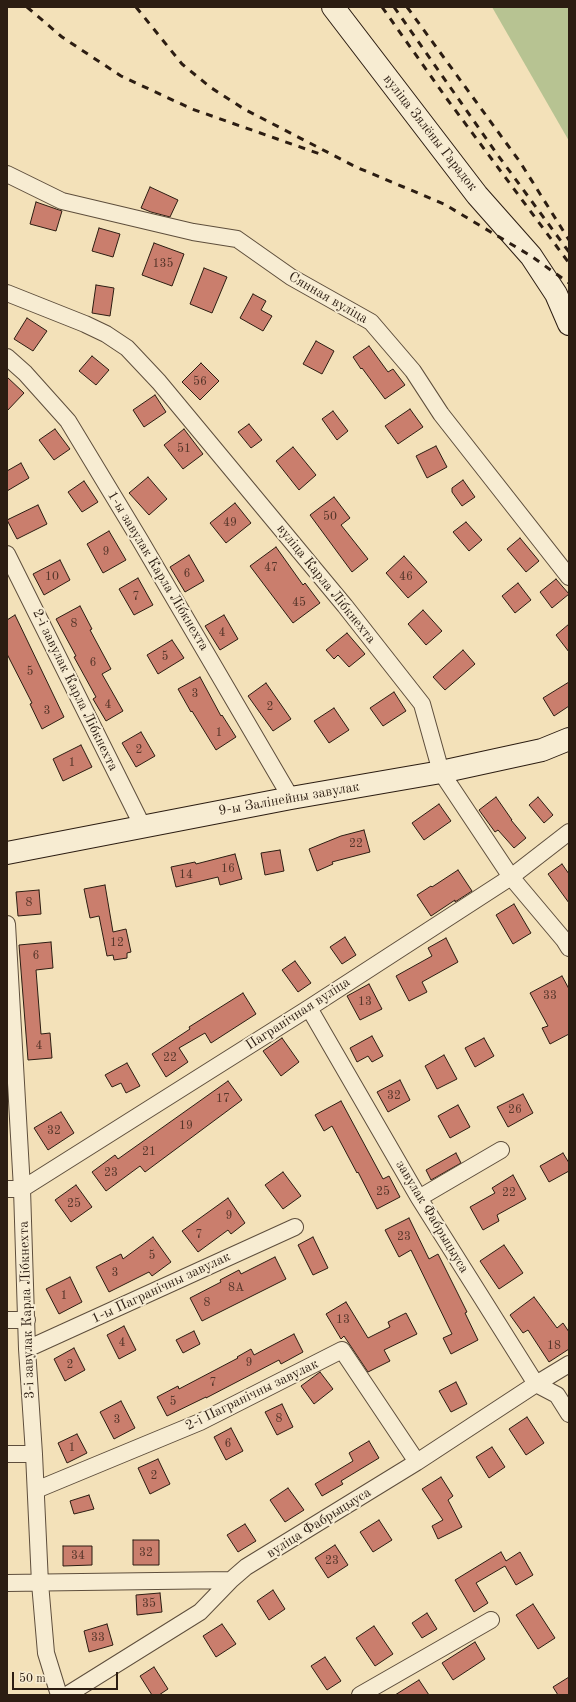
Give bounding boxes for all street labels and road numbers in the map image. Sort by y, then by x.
street label: вуліца Зялёны Гарадок [379,71,481,195]
street label: Сянная вуліца [285,269,371,327]
street label: 1-ы завулак Карла Лібкнехта [104,488,212,654]
street label: вуліца Карла Лібкнехта [273,521,379,647]
street label: 2-і завулак Карла Лібкнехта [28,606,122,774]
street label: 9-ы Залінейны завулак [217,778,361,820]
street label: Пагранічная вуліца [243,974,353,1054]
street label: завулак Фабрыцыуса [392,1158,472,1276]
street label: 3-і завулак Карла Лібкнехта [15,1221,39,1399]
street label: 1-ы Пагранічны завулак [89,1248,233,1328]
street label: 2-і Пагранічны завулак [183,1355,321,1435]
street label: вуліца Фабрыцыуса [264,1484,374,1562]

